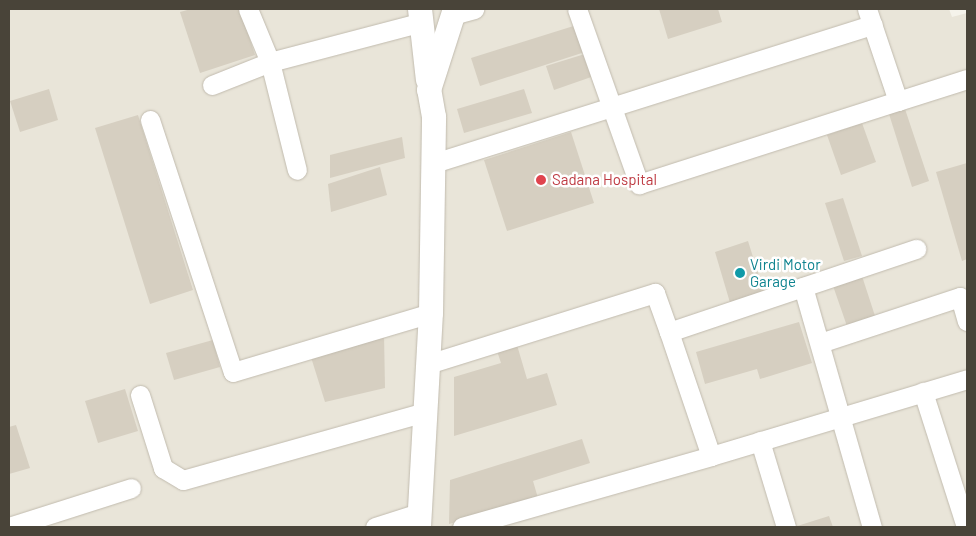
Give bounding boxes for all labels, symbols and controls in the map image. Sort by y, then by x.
place label: Sadana Hospital [552,171,657,189]
marker: Sadana Hospital [534,173,548,187]
place label: Virdi Motor Garage [750,255,821,290]
marker: Virdi Motor Garage [734,267,746,279]

